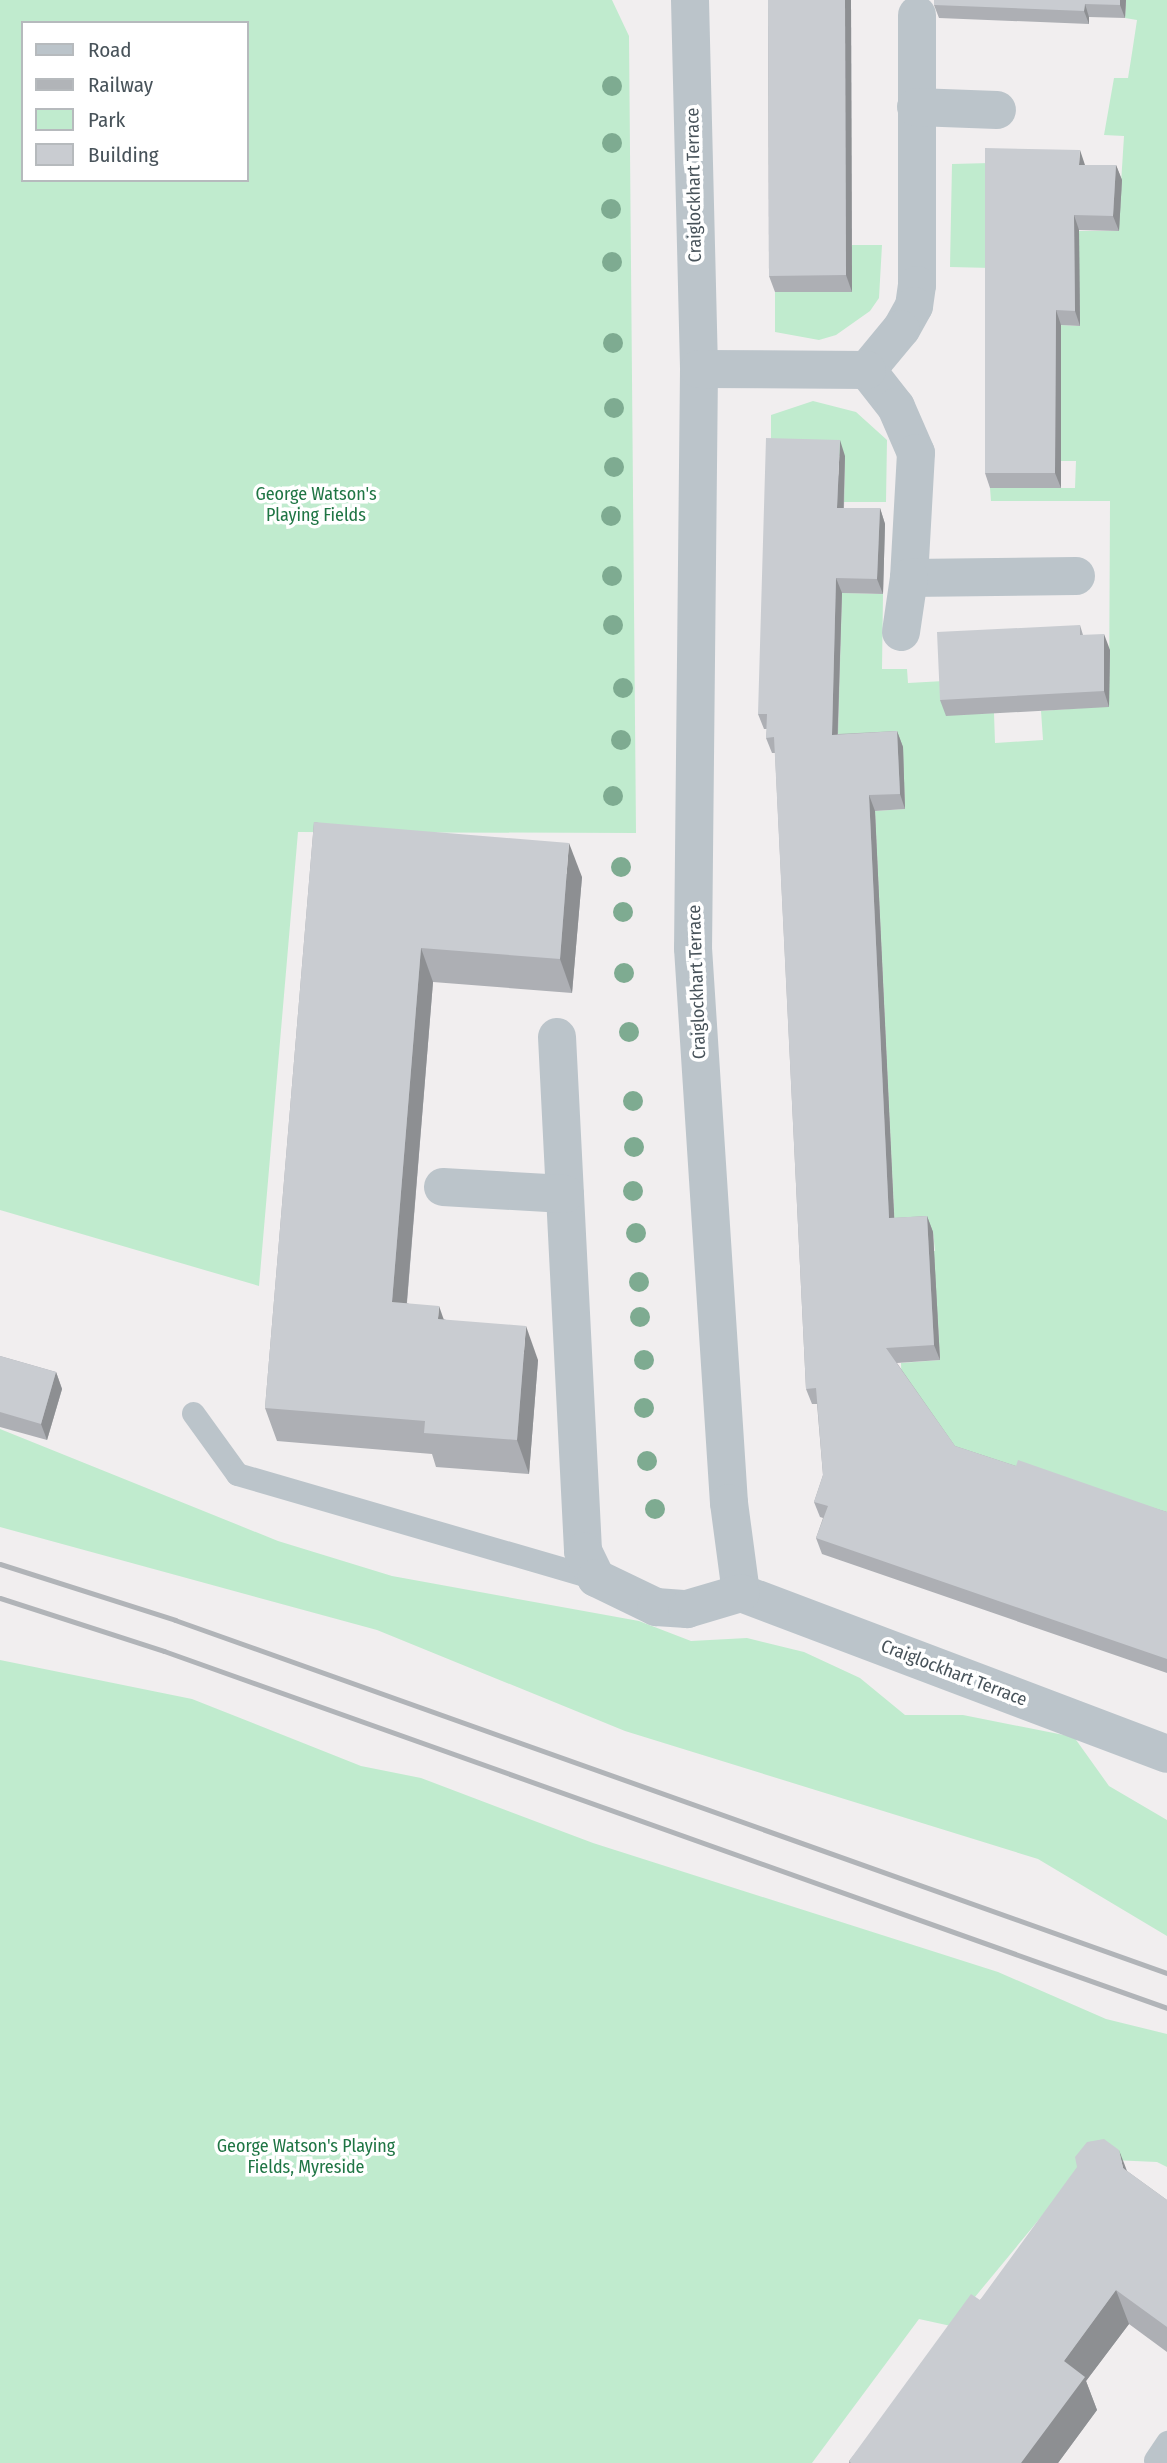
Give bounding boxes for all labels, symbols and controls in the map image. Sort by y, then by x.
legend [21,21,248,182]
text: Road [88,37,132,63]
text: Railway [88,72,153,98]
text: Park [88,107,125,133]
street label: Craiglockhart Terrace [682,107,706,263]
text: Building [88,142,159,168]
park label: George Watson's Playing Fields [255,484,377,526]
street label: Craiglockhart Terrace [684,904,710,1060]
street label: Craiglockhart Terrace [878,1635,1030,1711]
park label: George Watson's Playing Fields, Myreside [217,2136,395,2178]

